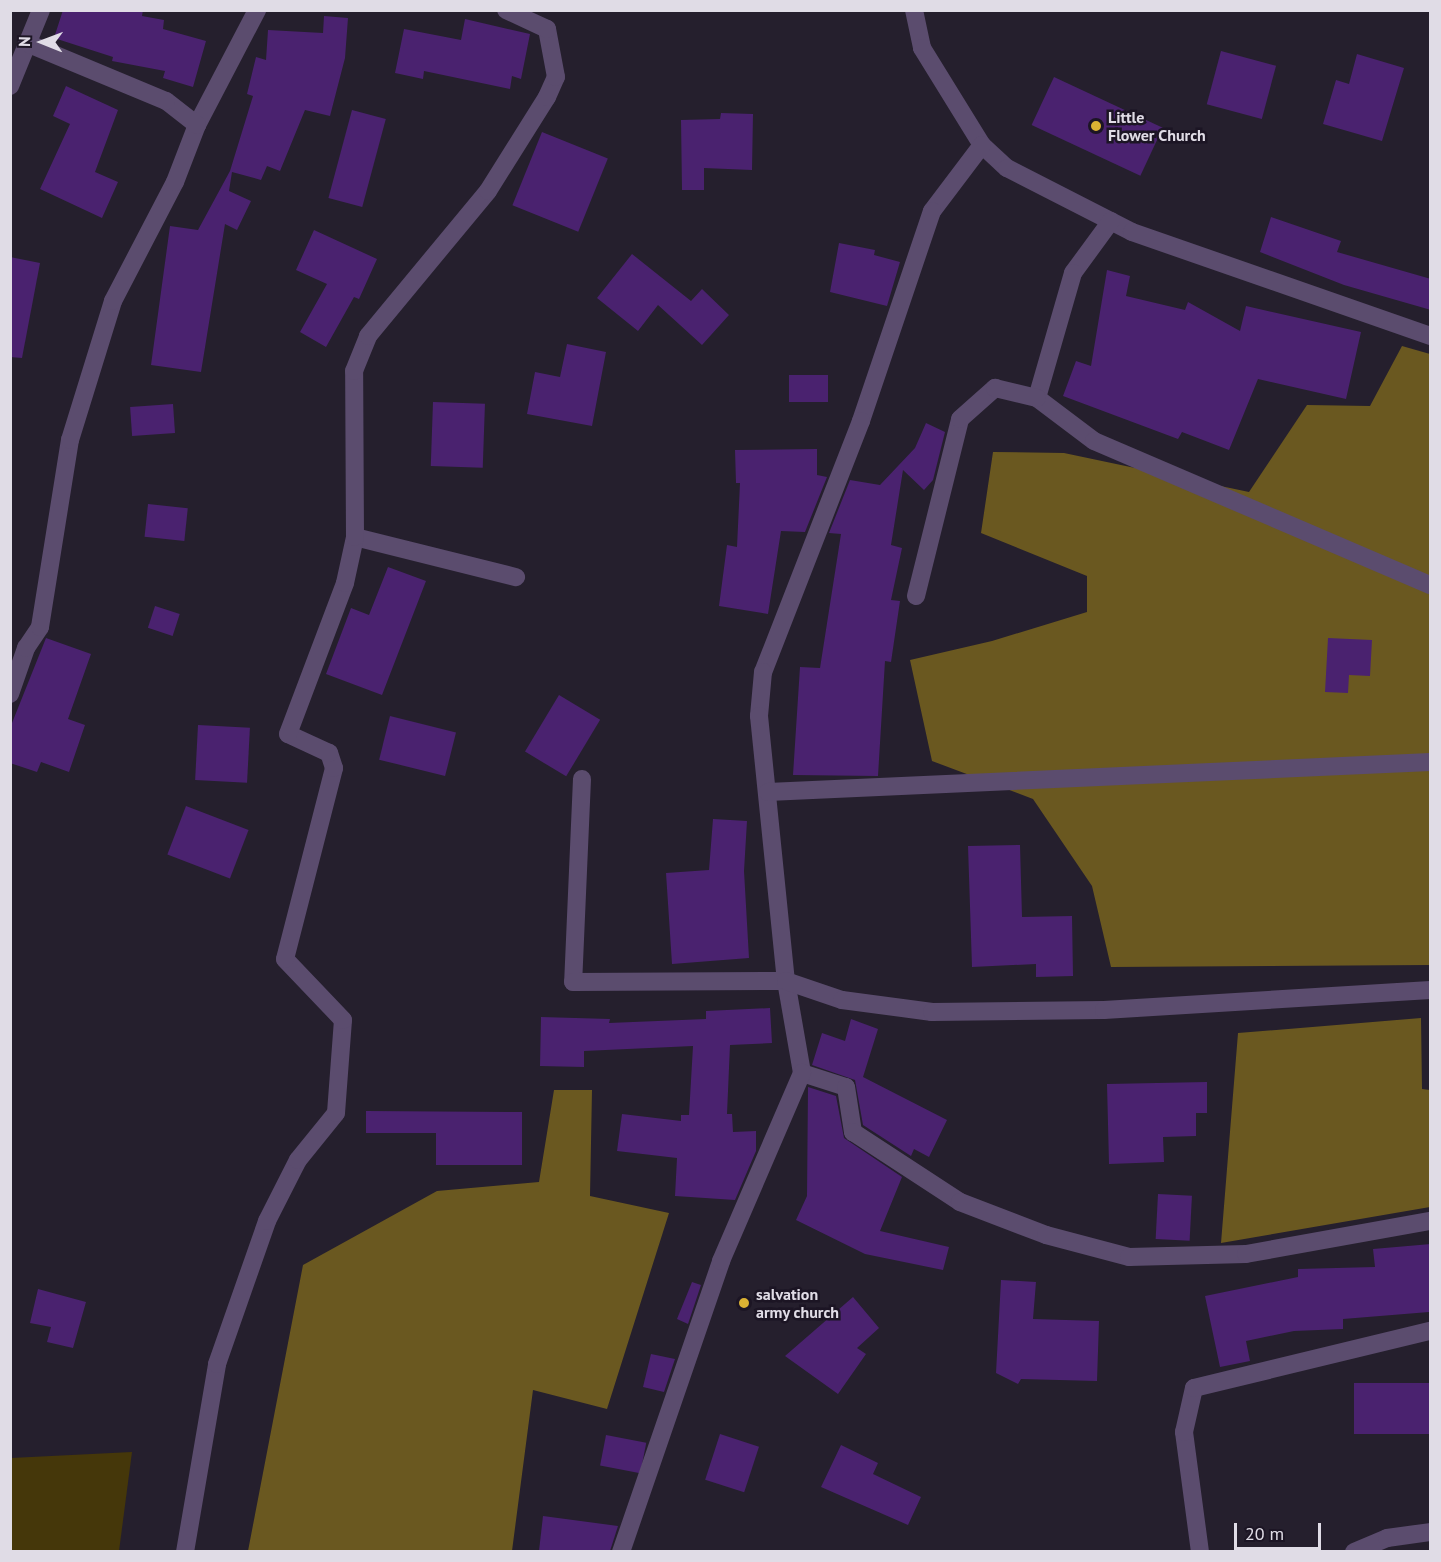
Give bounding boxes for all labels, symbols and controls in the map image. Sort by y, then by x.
north arrow [12,12,72,72]
text: N [14,36,34,47]
place label: Little Flower Church [1108,107,1206,145]
marker: Little Flower Church [1089,119,1103,133]
place label: salvation army church [756,1284,840,1322]
marker: salvation army church [737,1296,751,1310]
scale bar [1237,1511,1324,1549]
text: 20 m [1245,1522,1284,1545]

